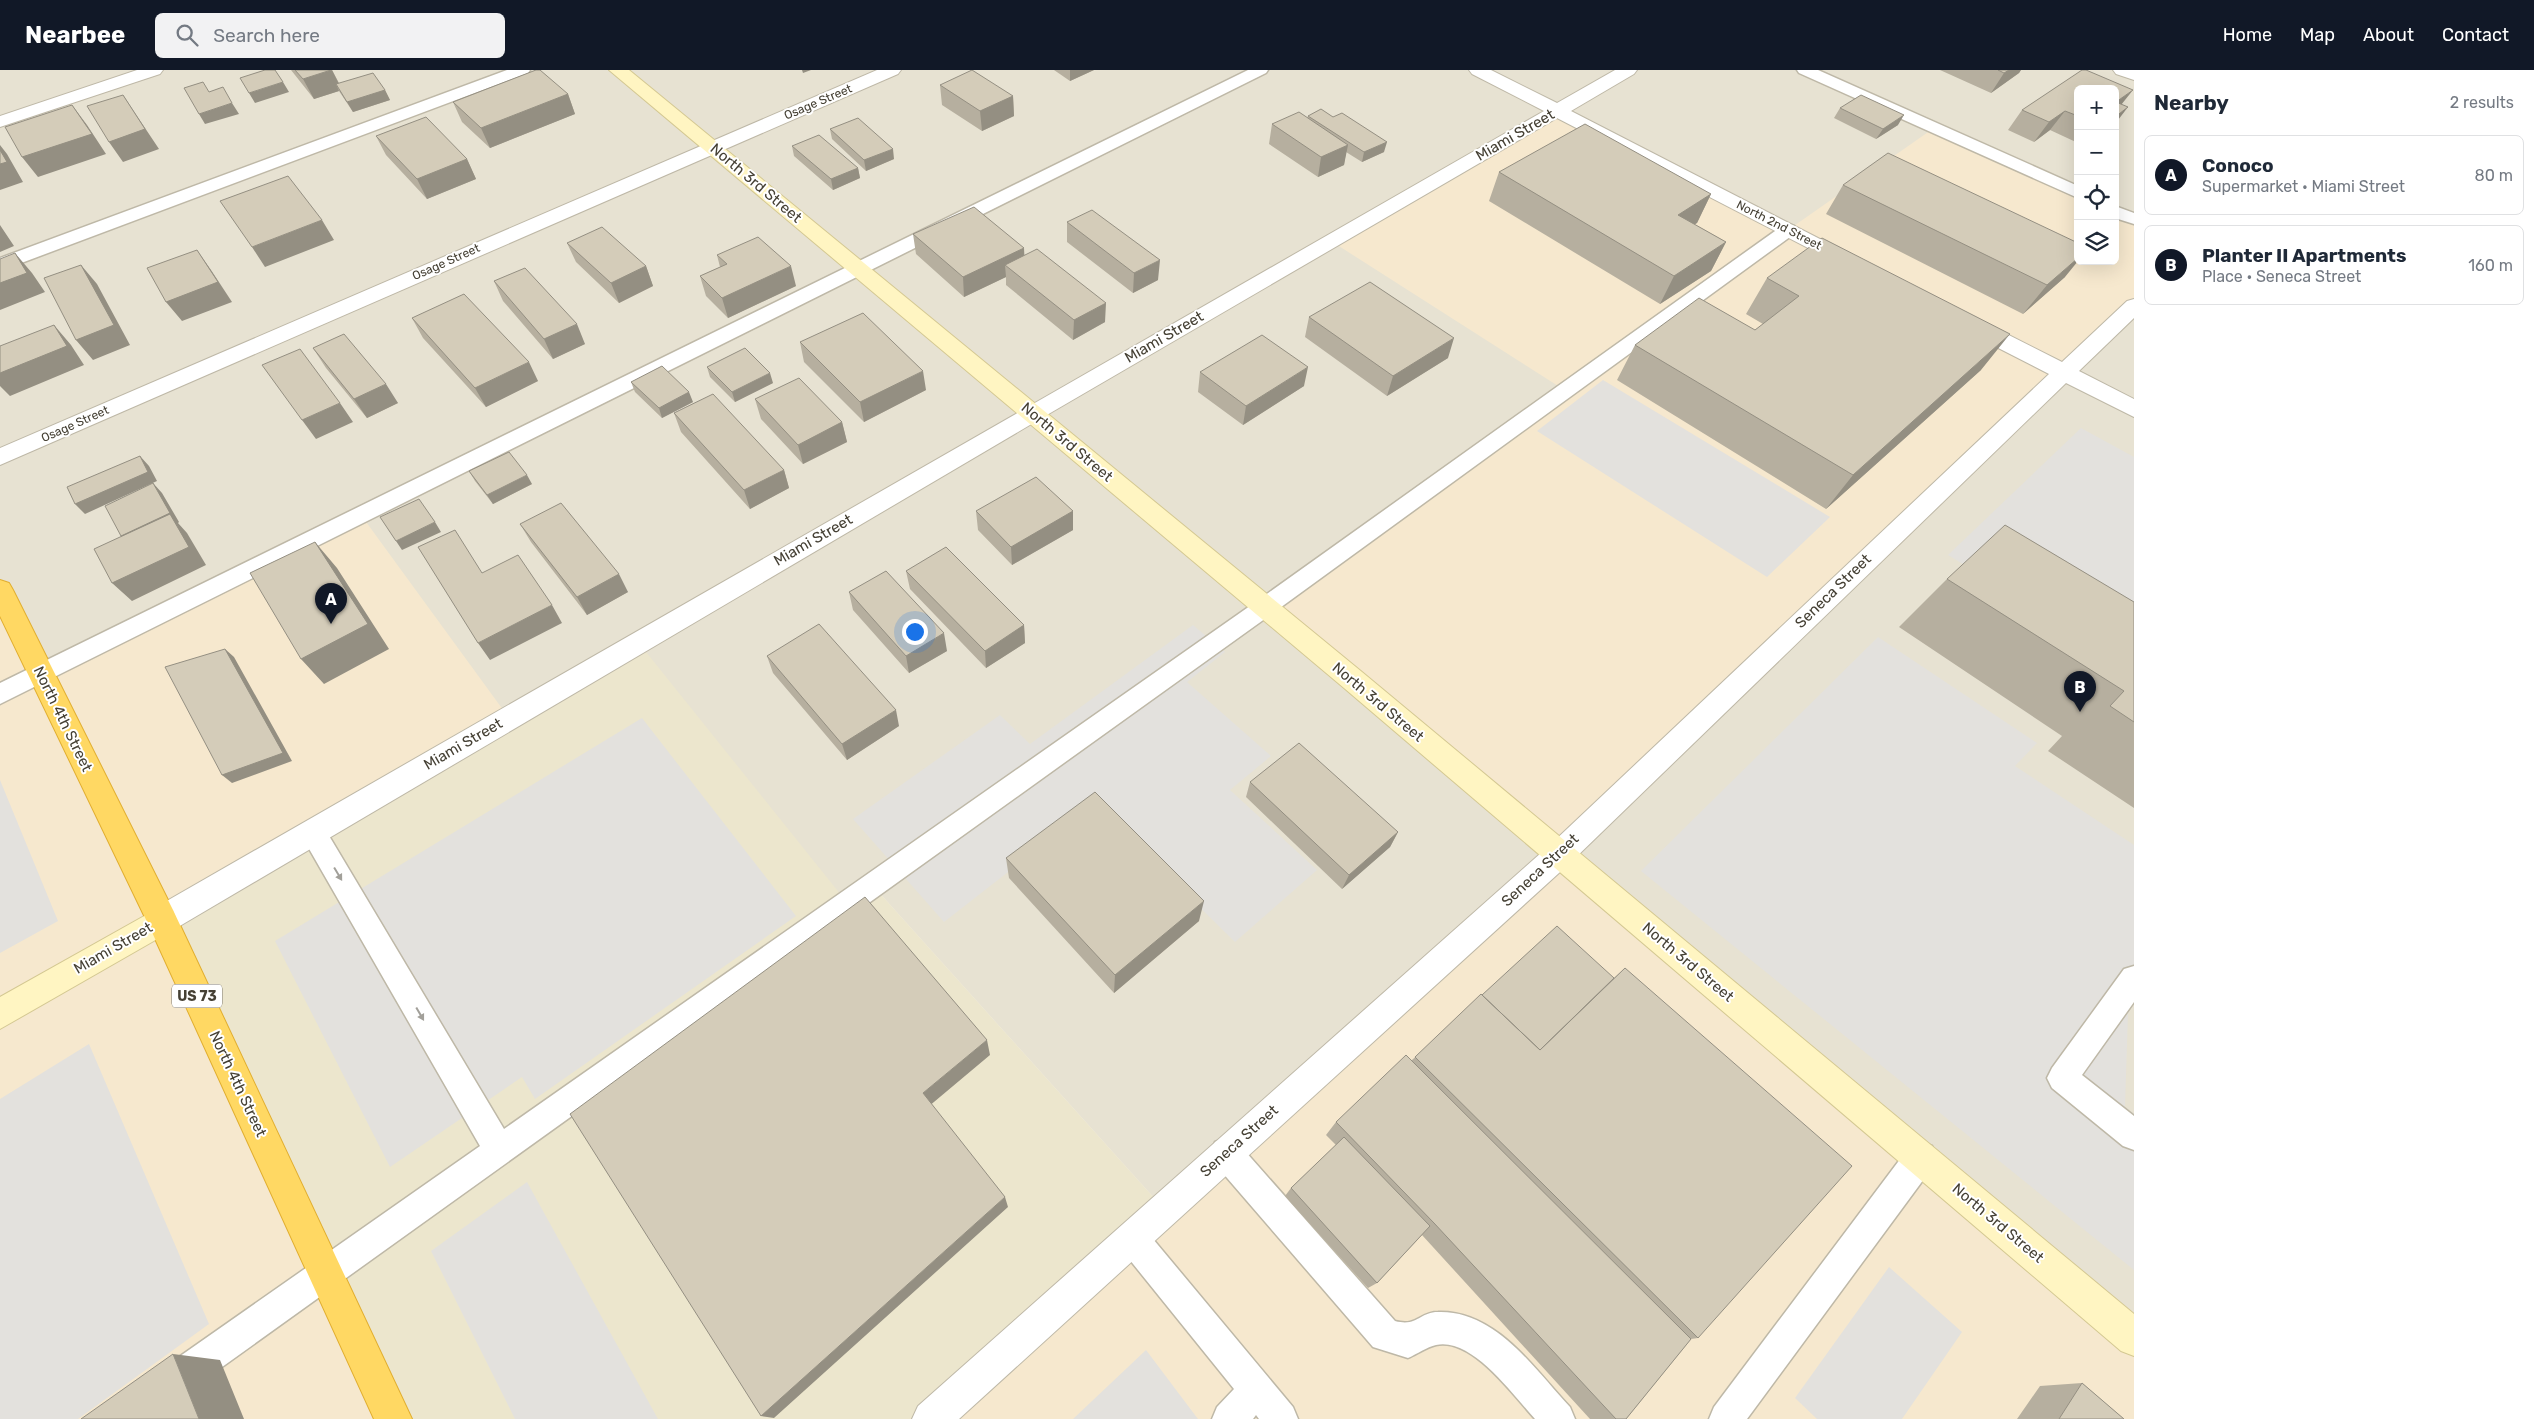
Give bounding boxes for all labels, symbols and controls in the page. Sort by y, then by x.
search box [155,13,505,58]
text: Nearbee [25,21,125,49]
icon: search [173,21,201,49]
text: Search here [213,24,320,47]
text: Home [2223,24,2272,46]
text: Map [2300,24,2335,46]
text: About [2363,24,2414,46]
text: Contact [2442,24,2509,46]
street label: Osage Street [782,81,854,123]
map controls [2074,85,2119,265]
button: + [2074,85,2119,130]
text: Nearby [2154,90,2229,115]
text: 2 results [2450,93,2514,112]
street label: Miami Street [1472,105,1558,165]
button: − [2074,130,2119,175]
street label: North 3rd Street [707,139,806,227]
text: Conoco [2202,154,2274,177]
text: A [2165,166,2177,185]
text: 80 m [2475,166,2513,185]
button: locate [2074,175,2119,220]
text: Supermarket · Miami Street [2202,177,2405,196]
street label: North 2nd Street [1734,197,1824,253]
button: layers [2074,220,2119,265]
street label: Osage Street [410,241,482,283]
text: Planter II Apartments [2202,244,2406,267]
text: B [2165,256,2177,275]
text: 160 m [2468,256,2513,275]
text: Place · Seneca Street [2202,267,2361,286]
street label: Miami Street [1121,307,1207,367]
street label: North 3rd Street [1018,398,1117,486]
street label: Osage Street [39,403,111,445]
street label: Miami Street [770,510,856,570]
street label: Seneca Street [1791,550,1875,632]
pin: A [315,583,347,624]
your location [902,619,928,645]
street label: North 3rd Street [1329,658,1428,746]
street label: North 4th Street [30,663,96,775]
pin: B [2064,671,2096,712]
street label: Miami Street [420,714,506,774]
street label: Seneca Street [1498,830,1582,910]
one-way arrow [333,867,342,880]
street label: Miami Street [70,918,156,978]
street label: North 3rd Street [1639,918,1738,1006]
road number: US 73 [172,984,222,1008]
one-way arrow [416,1007,425,1020]
street label: North 4th Street [206,1028,270,1140]
street label: Seneca Street [1196,1101,1282,1181]
street label: North 3rd Street [1949,1179,2048,1267]

